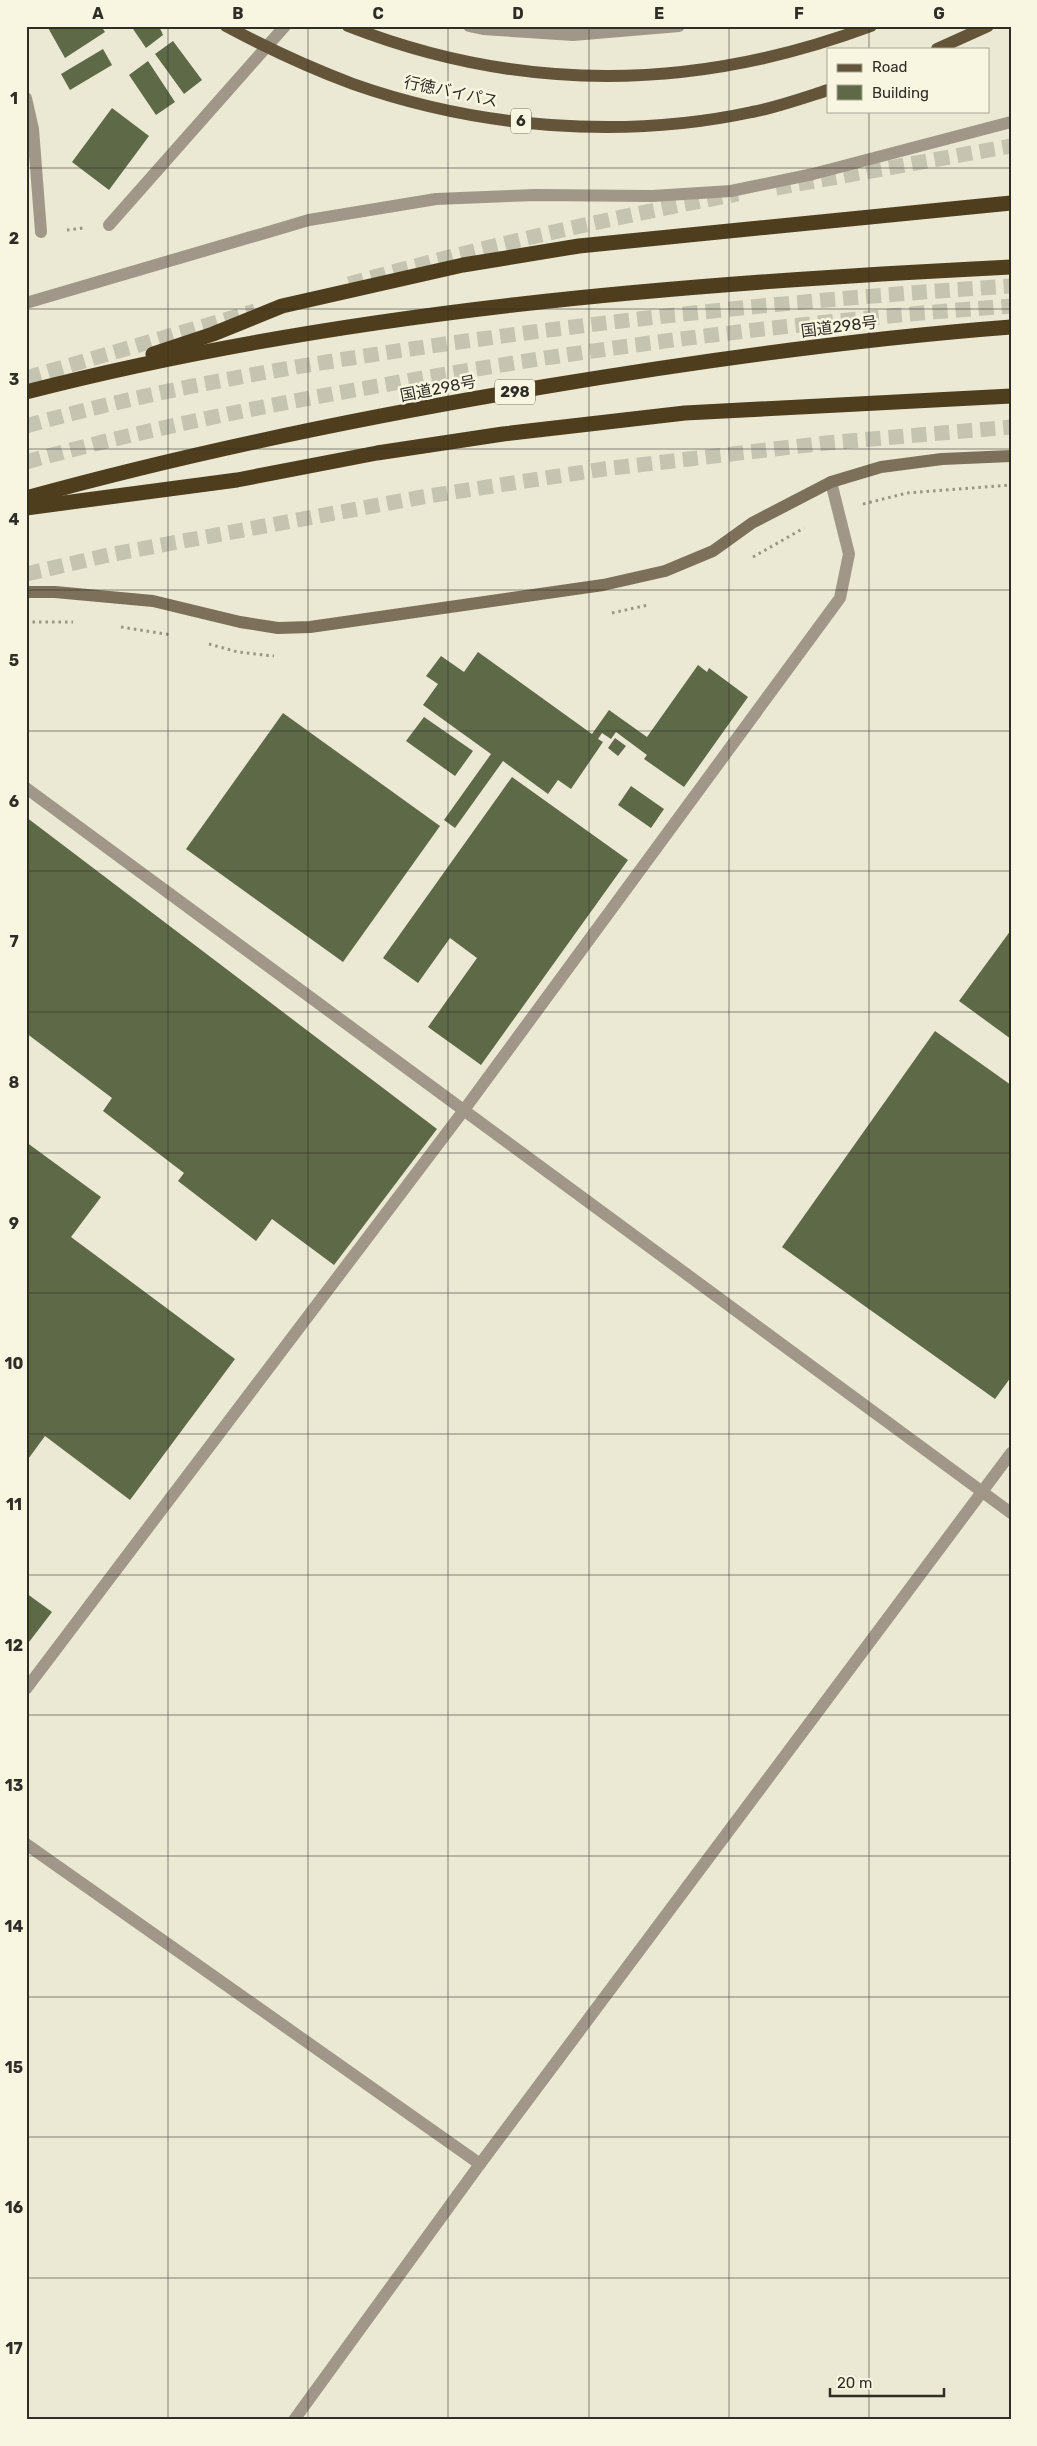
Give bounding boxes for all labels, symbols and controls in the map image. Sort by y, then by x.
text: A [92,4,104,23]
text: B [232,4,244,23]
text: C [372,4,384,23]
text: D [512,4,524,23]
text: E [654,4,664,23]
text: F [794,4,804,23]
text: G [933,4,945,23]
legend [827,48,990,112]
text: Road [872,58,908,76]
street label: 行徳バイパス [402,72,500,111]
text: Building [872,84,929,102]
text: 1 [10,89,18,108]
road number: 6 [511,108,531,134]
text: 2 [9,229,19,248]
street label: 国道298号 [800,312,878,341]
text: 3 [9,370,19,389]
street label: 国道298号 [398,372,478,405]
road number: 298 [495,380,535,404]
text: 4 [9,510,20,529]
text: 5 [9,651,19,670]
text: 6 [9,792,19,811]
text: 7 [9,932,19,951]
text: 8 [9,1073,20,1092]
text: 9 [9,1214,19,1233]
text: 10 [5,1354,24,1373]
text: 11 [6,1495,22,1514]
text: 12 [5,1636,23,1655]
text: 13 [5,1776,23,1795]
text: 14 [5,1917,24,1936]
text: 15 [5,2058,23,2077]
text: 16 [5,2198,23,2217]
text: 17 [5,2339,23,2358]
scale bar [830,2366,943,2398]
text: 20 m [837,2374,872,2392]

